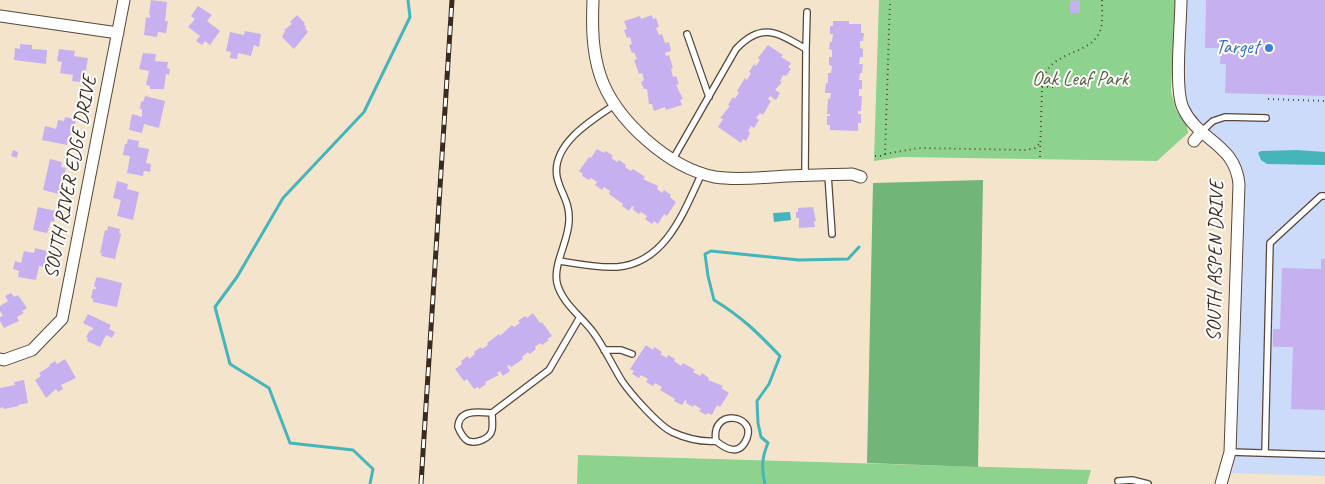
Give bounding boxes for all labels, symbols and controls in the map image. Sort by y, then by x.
place label: Target [1215,36,1259,60]
marker: Target [1263,42,1275,54]
park label: Oak Leaf Park [1032,68,1128,92]
street label: SOUTH RIVER EDGE DRIVE [40,74,102,280]
street label: SOUTH ASPEN DRIVE [1203,180,1229,342]

